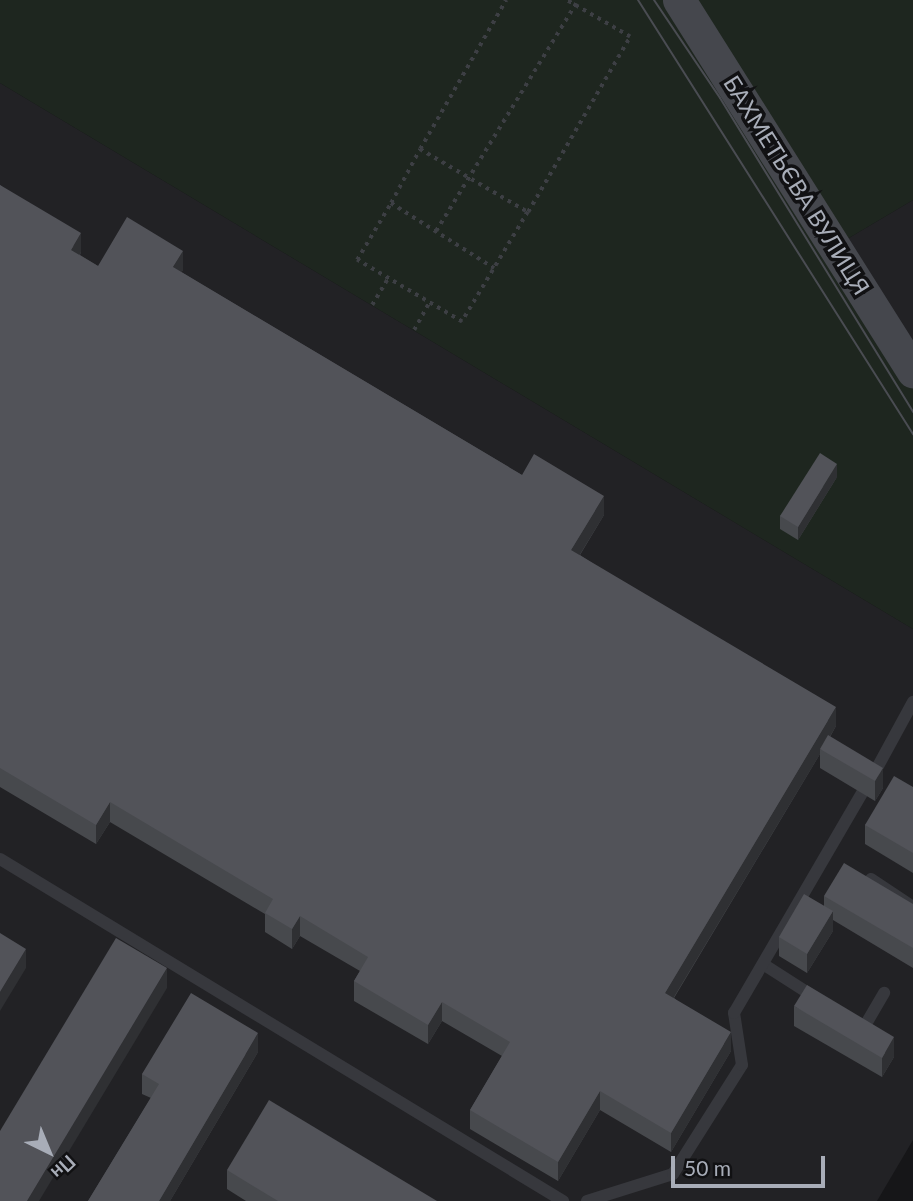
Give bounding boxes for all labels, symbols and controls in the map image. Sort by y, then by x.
street label: БАХМЕТЬЄВА ВУЛИЦЯ [718,70,876,300]
north arrow [14,1117,84,1187]
scale bar [675,1142,829,1186]
text: Пн [47,1151,81,1185]
text: 50 m [684,1155,731,1180]

